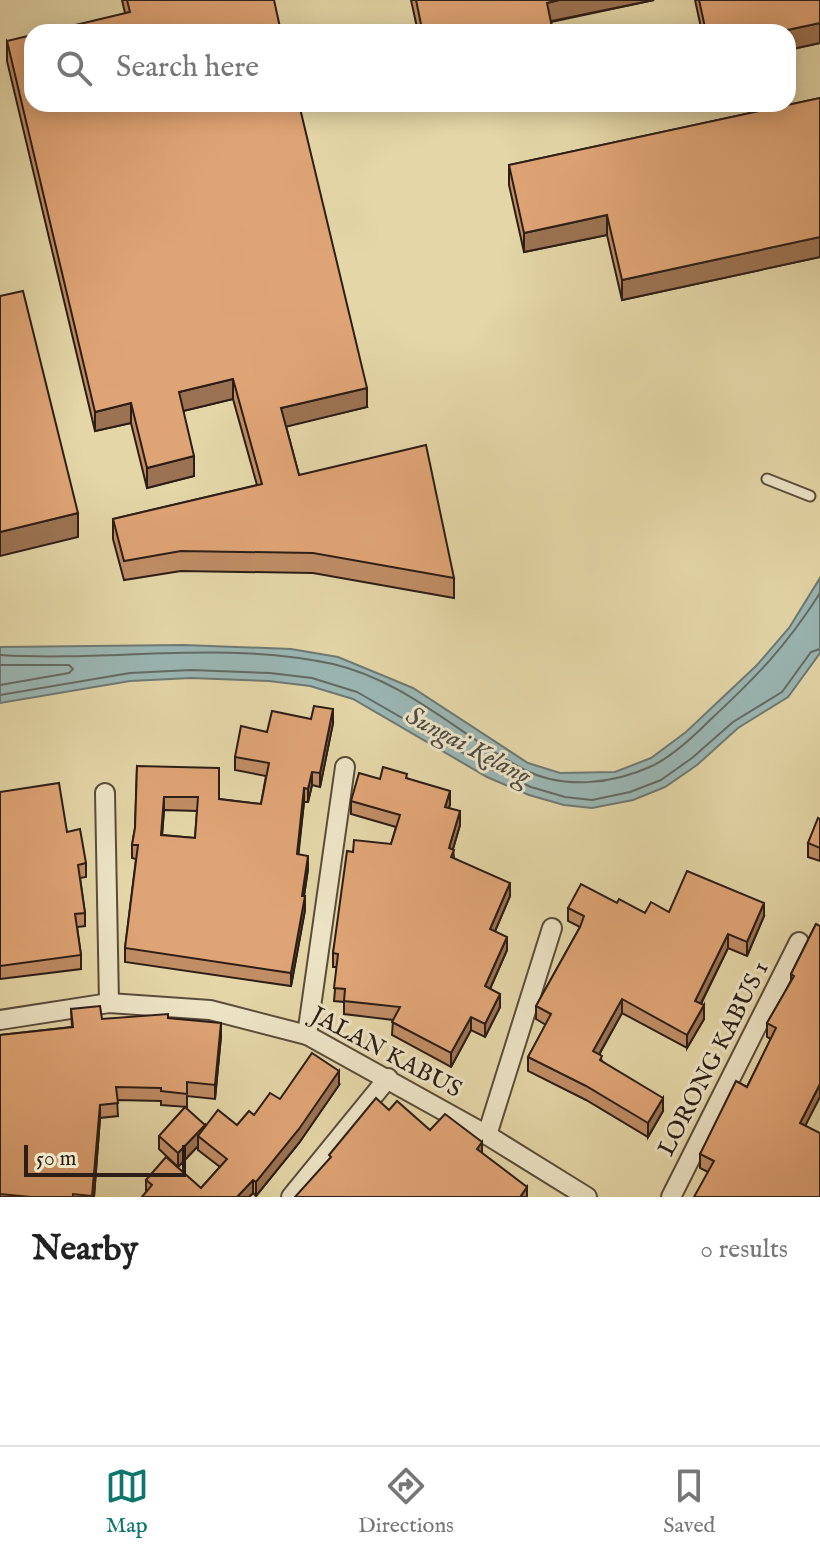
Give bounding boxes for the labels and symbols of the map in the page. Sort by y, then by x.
water label: Sungai Kelang [399,699,537,794]
street label: LORONG KABUS 1 [652,956,776,1162]
street label: JALAN KABUS [303,999,467,1106]
scale bar [24,1141,186,1177]

